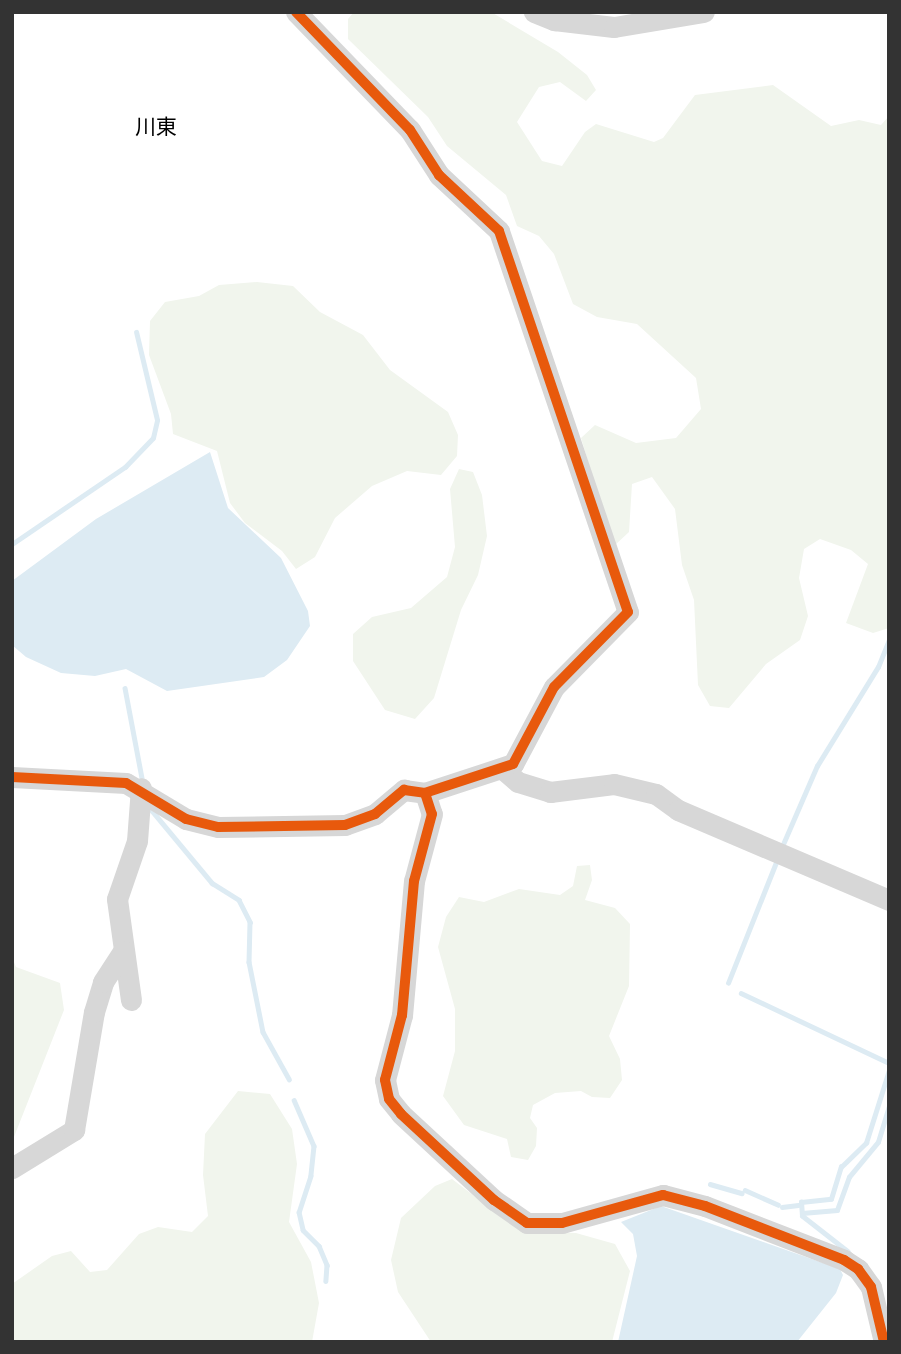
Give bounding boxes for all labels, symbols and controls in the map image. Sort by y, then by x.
district label: 川東 [135,114,177,140]

